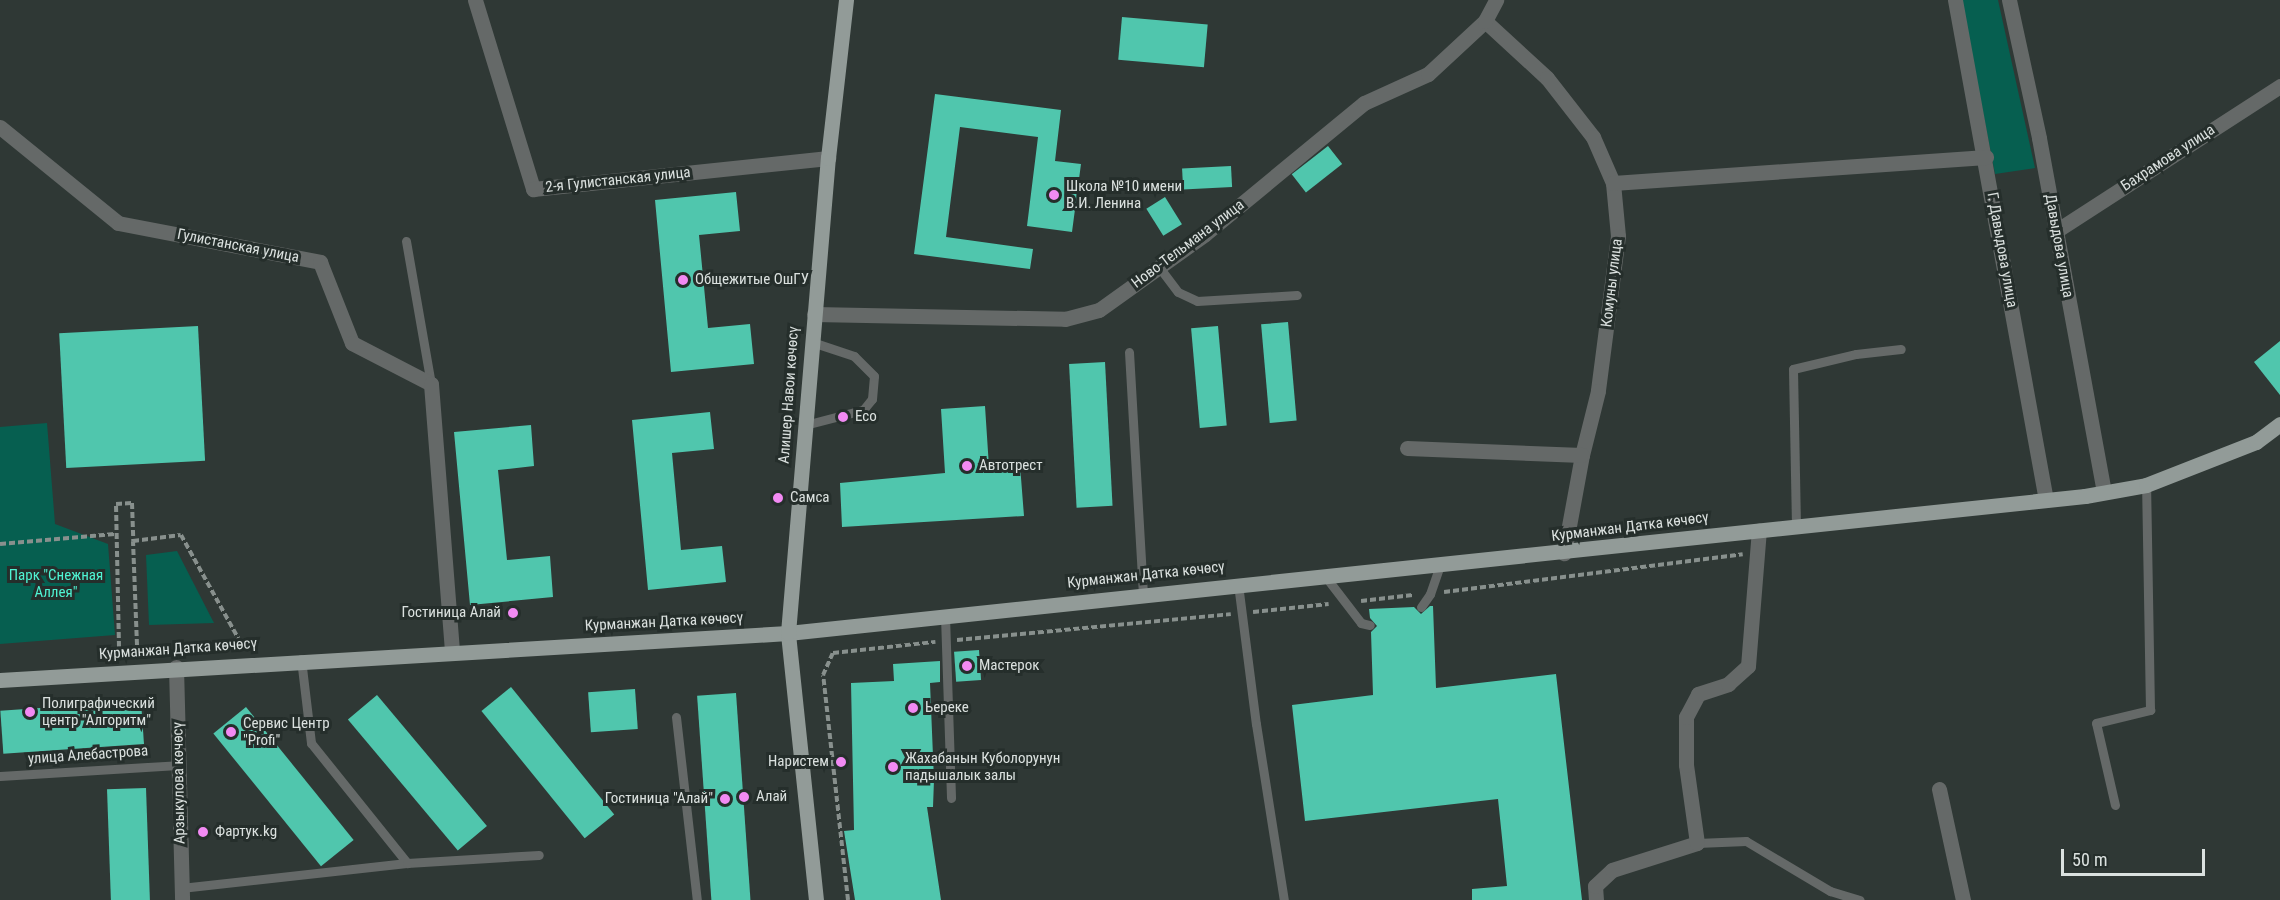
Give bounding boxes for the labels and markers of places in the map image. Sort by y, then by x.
place label: Школа №10 имени В.И. Ленина [1066,177,1182,212]
marker: Школа №10 имени В.И. Ленина [1047,188,1061,202]
place label: Общежитые ОшГУ [695,271,809,289]
marker: Общежитые ОшГУ [676,273,690,287]
place label: Есо [855,408,877,426]
marker: Есо [836,410,850,424]
place label: Автотрест [979,457,1043,475]
marker: Автотрест [960,459,974,473]
place label: Самса [790,489,829,507]
marker: Самса [771,491,785,505]
place label: Гостиница Алай [402,604,501,622]
marker: Гостиница Алай [506,606,520,620]
place label: Мастерок [979,657,1039,675]
marker: Мастерок [960,659,974,673]
place label: Полиграфический центр "Алгоритм" [42,694,155,729]
place label: Ьереке [925,699,969,717]
marker: Ьереке [906,701,920,715]
marker: Полиграфический центр "Алгоритм" [23,705,37,719]
place label: Сервис Центр "Profi" [243,714,330,749]
marker: Сервис Центр "Profi" [224,725,238,739]
place label: Жахабанын Куболорунун падышалык залы [905,749,1060,784]
place label: Наристем [768,753,829,771]
marker: Наристем [834,755,848,769]
marker: Жахабанын Куболорунун падышалык залы [886,760,900,774]
place label: Алай [756,788,787,806]
place label: Гостиница "Алай" [605,790,713,808]
marker: Алай [737,790,751,804]
marker: Гостиница "Алай" [718,792,732,806]
place label: Фартук.kg [215,823,277,841]
marker: Фартук.kg [196,825,210,839]

